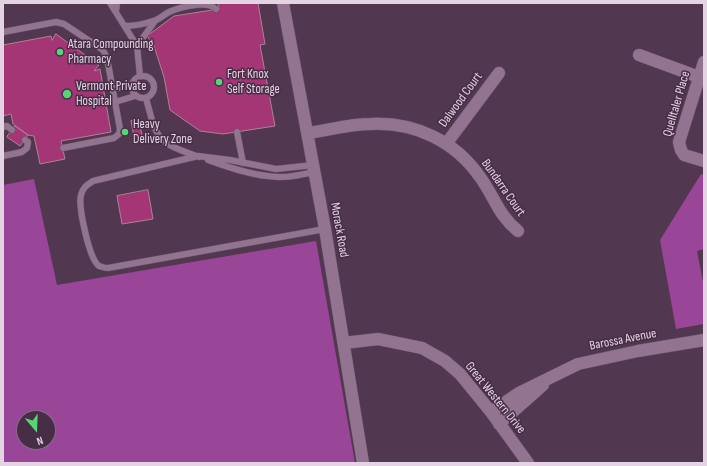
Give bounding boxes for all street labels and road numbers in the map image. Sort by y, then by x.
street label: Dalwood Court [436,69,486,131]
street label: Quelltaler Place [660,69,694,139]
street label: Bundarra Court [478,156,528,220]
street label: Morack Road [326,201,352,259]
street label: Barossa Avenue [588,326,658,354]
street label: Great Western Drive [461,359,529,437]

